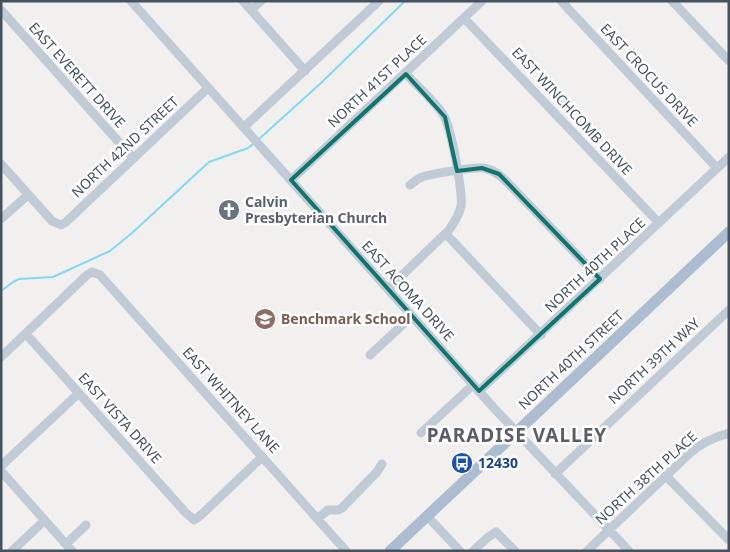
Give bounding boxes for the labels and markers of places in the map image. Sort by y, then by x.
place label: Calvin Presbyterian Church [245,192,387,227]
church icon: Calvin Presbyterian Church [217,198,241,222]
school or university icon: Benchmark School [253,307,277,331]
place label: Benchmark School [281,309,410,328]
bus stop icon: 12430 [450,451,474,475]
place label: 12430 [478,453,518,472]

